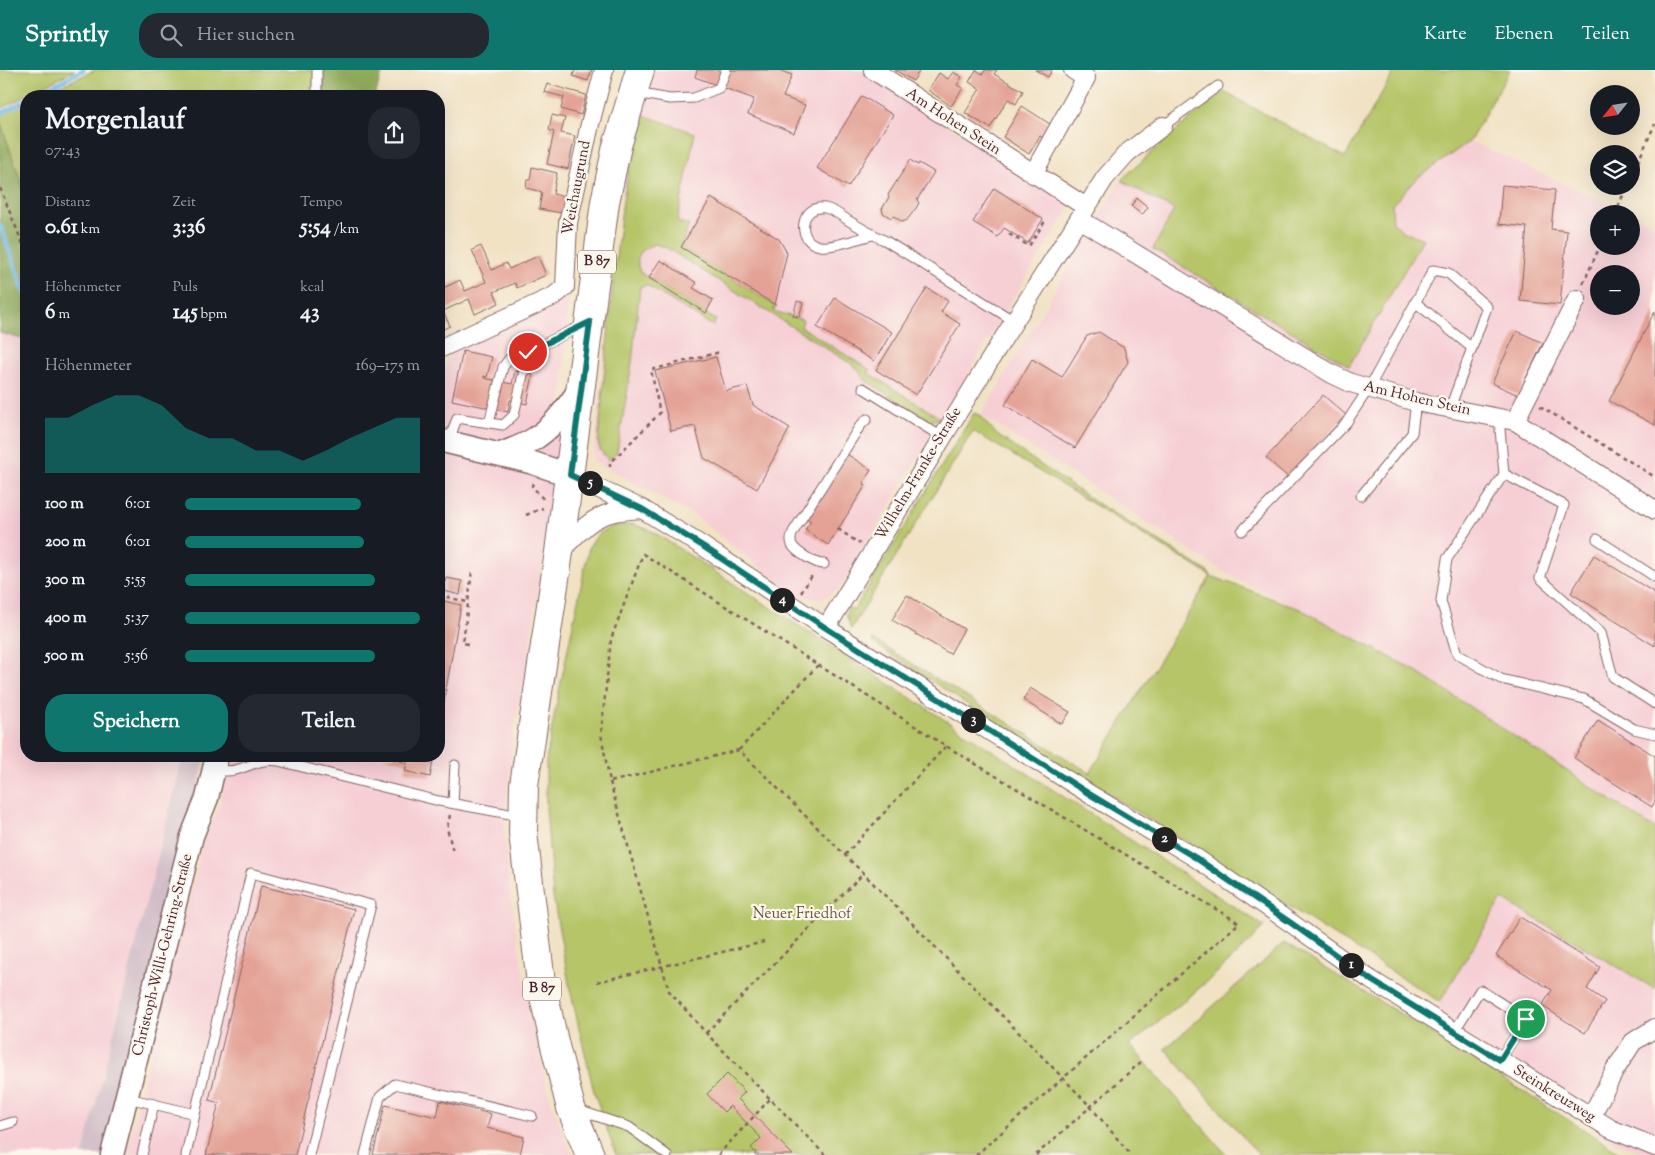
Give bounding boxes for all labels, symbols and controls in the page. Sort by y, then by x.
search box [139,13,489,58]
text: Sprintly [25,18,109,52]
icon: search [157,21,185,49]
text: Hier suchen [197,22,295,49]
text: Karte [1424,22,1467,48]
text: Ebenen [1495,22,1554,48]
text: Teilen [1582,22,1630,48]
street label: Am Hohen Stein [901,83,1005,161]
north arrow [1590,85,1640,135]
map controls [1590,85,1640,315]
text: Morgenlauf [45,101,185,141]
button: share [368,107,420,159]
street label: Weichaugrund [558,138,597,237]
text: 07:43 [45,140,80,163]
button: layers [1590,145,1640,195]
text: Distanz [45,193,90,213]
text: Zeit [173,193,196,213]
text: Tempo [300,193,342,213]
button: + [1590,205,1640,255]
text: 0.61 [45,213,78,243]
text: 3:36 [173,213,205,243]
text: 5:54 [300,213,331,243]
text: km [78,220,100,240]
text: /km [331,220,359,240]
road number: B 87 [578,250,616,273]
button: − [1590,265,1640,315]
text: Höhenmeter [45,278,121,298]
text: Puls [173,278,198,298]
text: kcal [300,278,324,298]
text: 6 [45,298,55,328]
text: 145 [173,298,198,328]
text: 43 [300,298,319,328]
text: m [55,305,70,325]
text: bpm [198,305,227,325]
pin [507,331,549,373]
icon: check [514,338,542,366]
text: Höhenmeter [45,355,132,378]
text: 169–175 m [355,355,420,378]
street label: Am Hohen Stein [1361,376,1473,422]
street label: Wilhelm-Franke-Straße [871,403,967,545]
pin: 5 [578,470,602,496]
text: 5 [588,473,593,493]
text: 100 m [45,493,84,516]
text: 6:01 [125,493,151,516]
text: 200 m [45,531,86,554]
text: 6:01 [125,531,151,554]
text: 300 m [45,569,85,592]
text: 5:55 [125,569,146,592]
pin: 4 [770,588,794,612]
text: 4 [779,590,786,610]
text: 400 m [45,607,87,630]
text: 5:37 [125,607,149,630]
text: 500 m [45,645,84,668]
text: 5:56 [125,645,148,668]
button: Speichern [45,694,228,752]
button: Teilen [238,694,420,752]
pin: 3 [960,708,986,732]
text: 3 [971,710,976,730]
pin: 2 [1152,826,1176,852]
text: 2 [1161,829,1168,849]
street label: Christoph-Willi-Gehring-Straße [128,852,198,1058]
park label: Neuer Friedhof [753,904,852,925]
pin: 1 [1338,952,1364,978]
text: 1 [1349,955,1354,975]
road number: B 87 [523,978,561,1001]
pin [1505,998,1547,1040]
icon: arrive [1512,1005,1540,1033]
street label: Steinkreuzweg [1509,1060,1599,1128]

